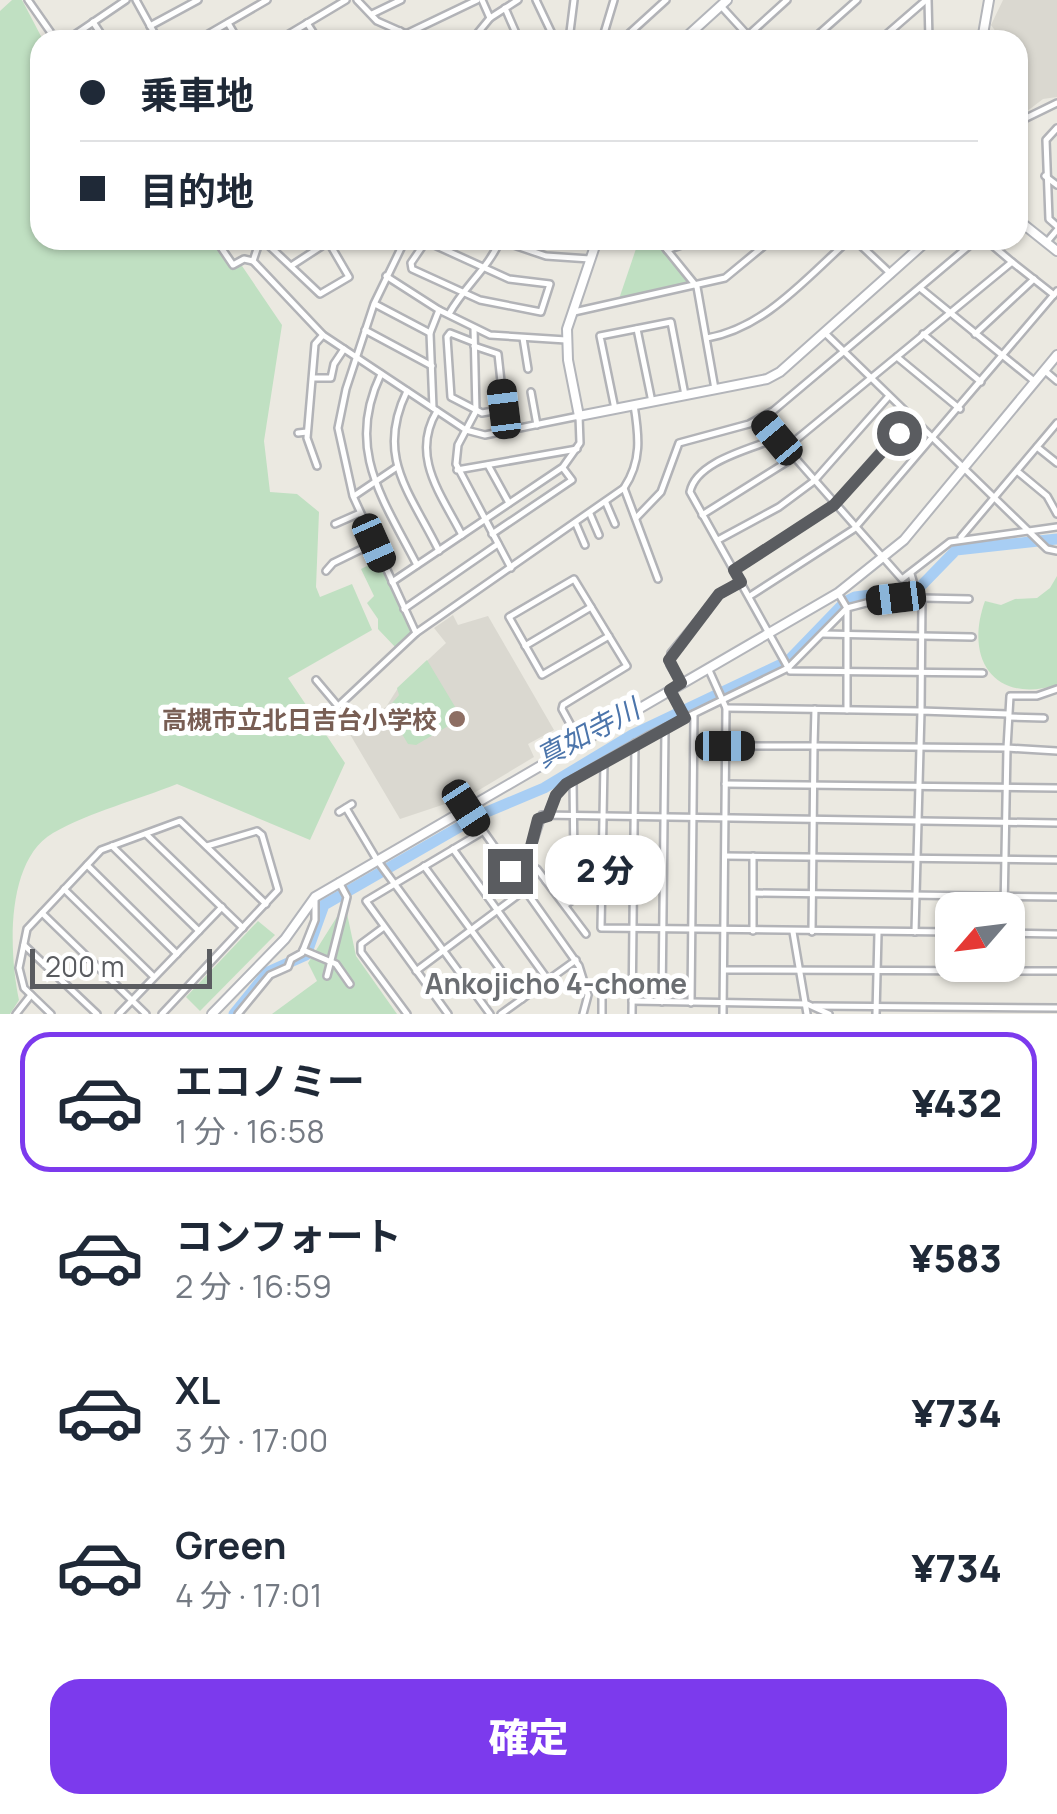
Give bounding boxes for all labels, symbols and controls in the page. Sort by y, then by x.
text: 乗車地 [140,68,254,120]
text: 目的地 [140,164,254,216]
car [485,377,523,441]
car [746,405,808,471]
route start [877,411,922,456]
car [348,509,400,577]
car [864,579,928,617]
water label: 真如寺川 [529,688,648,775]
place label: 高槻市立北日吉台小学校 [162,702,437,737]
marker: 高槻市立北日吉台小学校 [446,708,468,730]
car [695,731,755,761]
car [437,775,495,841]
callout: 2 分 [545,836,665,906]
text: 2 分 [576,848,634,892]
route end [488,849,533,894]
north arrow [935,892,1025,982]
map controls [935,892,1025,982]
scale bar [30,944,212,988]
text: 200 m [45,947,124,985]
district label: Ankojicho 4-chome [425,964,687,1002]
text: エコノミー [175,1054,365,1106]
icon: car [55,1057,145,1147]
text: ¥432 [912,1076,1002,1128]
text: 1 分 · 16:58 [175,1109,325,1153]
text: コンフォート [175,1209,402,1261]
icon: car [55,1212,145,1302]
text: ¥583 [910,1231,1002,1283]
text: 2 分 · 16:59 [175,1264,332,1308]
text: XL [175,1363,220,1415]
icon: car [55,1367,145,1457]
text: ¥734 [912,1386,1002,1438]
text: 3 分 · 17:00 [175,1418,328,1462]
text: Green [175,1518,287,1570]
icon: car [55,1522,145,1612]
text: ¥734 [912,1541,1002,1593]
text: 4 分 · 17:01 [175,1573,322,1617]
button: 確定 [50,1679,1007,1794]

